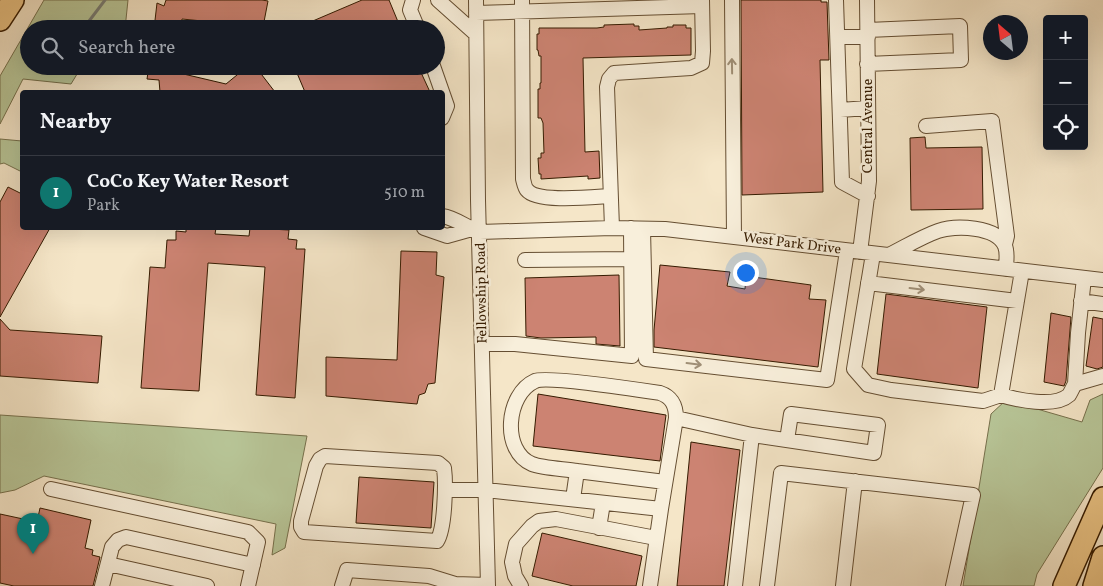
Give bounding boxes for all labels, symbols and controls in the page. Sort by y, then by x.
north arrow [983,15,1028,60]
map controls [1043,15,1088,150]
button: + [1043,15,1088,60]
search box [20,20,445,75]
icon: search [38,34,66,62]
text: Search here [78,35,175,61]
one-way arrow [728,58,737,74]
button: − [1043,60,1088,105]
street label: Central Avenue [859,78,878,173]
button: locate [1043,105,1088,150]
text: Nearby [40,108,111,137]
text: CoCo Key Water Resort [87,169,289,195]
text: 1 [53,182,59,204]
text: 510 m [384,182,425,204]
text: Park [87,195,120,217]
street label: West Park Drive [742,229,843,259]
street label: Fellowship Road [472,242,492,344]
your location [733,260,759,286]
one-way arrow [908,284,924,294]
one-way arrow [686,359,702,369]
pin: 1 [17,513,49,554]

